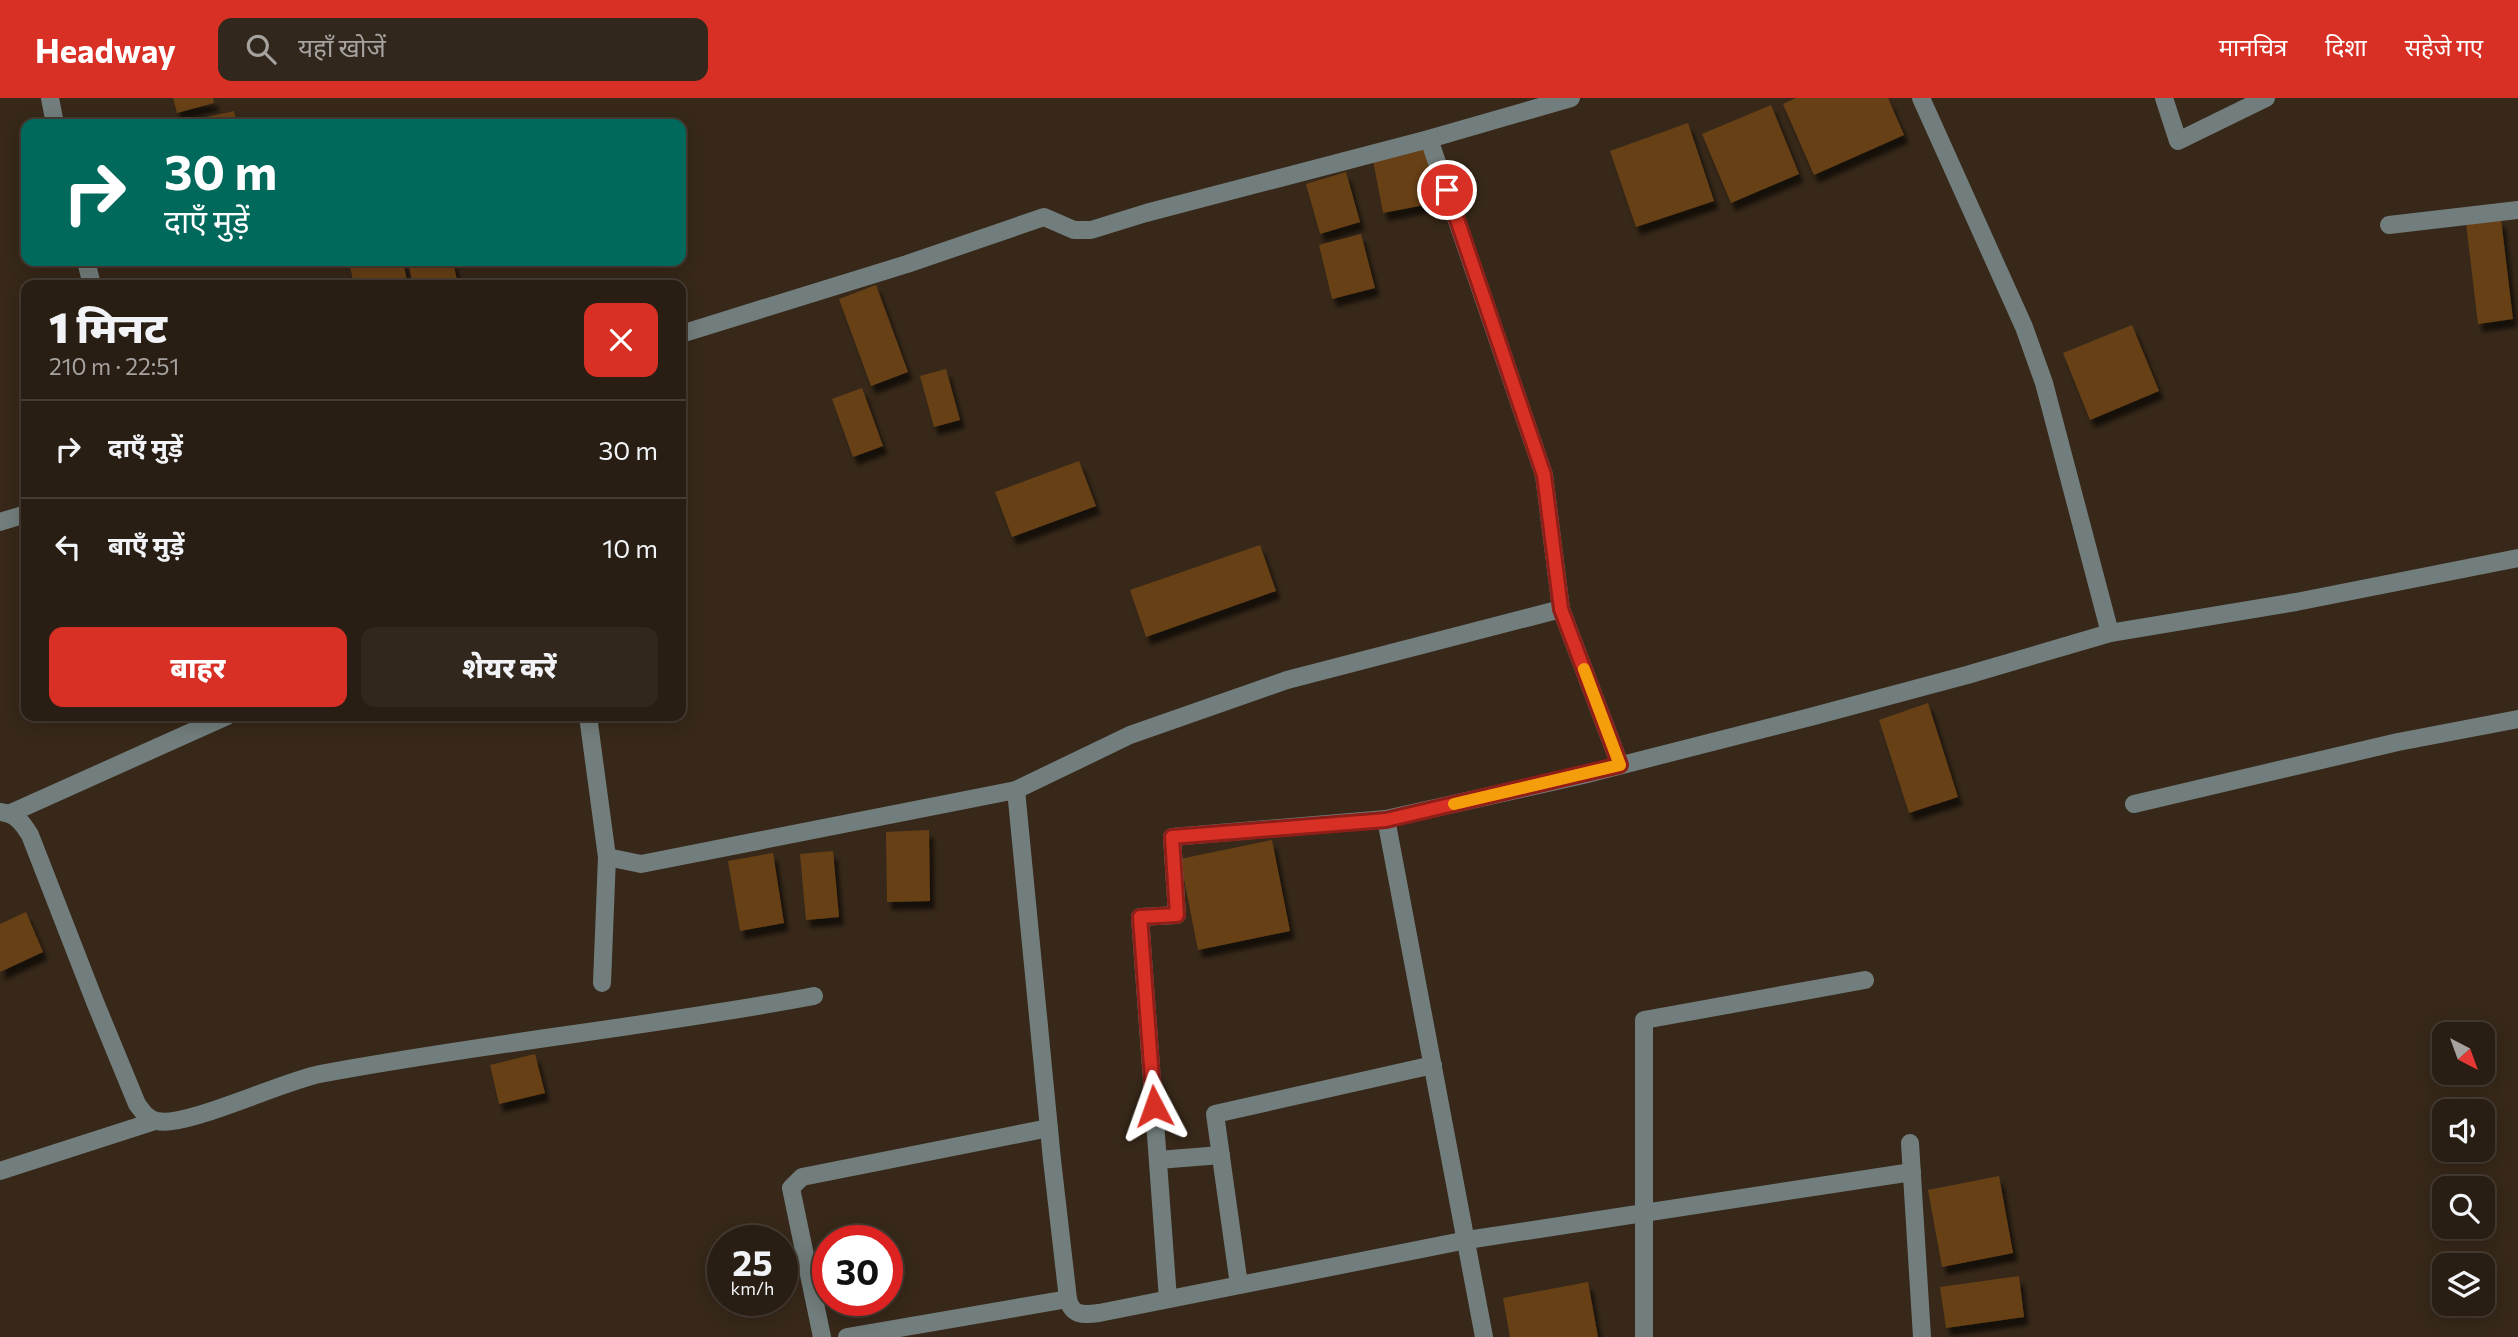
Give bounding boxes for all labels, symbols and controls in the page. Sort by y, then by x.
search box [218,18,708,81]
text: Headway [35,29,176,70]
icon: search [242,30,280,68]
text: यहाँ खोजें [298,31,386,62]
text: मानचित्र [2219,32,2287,61]
text: दिशा [2325,32,2367,61]
text: सहेजे गए [2405,32,2483,61]
text: 30 m [164,140,277,200]
icon: right [49,147,140,238]
pin [1417,160,1477,220]
icon: arrive [1428,171,1466,209]
text: दाएँ मुड़ें [164,200,249,240]
text: 1 मिनट [49,300,167,352]
button: close [584,303,658,377]
text: 210 m · 22:51 [49,352,179,380]
icon: right [49,430,87,468]
text: दाएँ मुड़ें [108,431,183,462]
text: 30 m [599,434,658,465]
icon: left [49,528,87,566]
text: बाएँ मुड़ें [108,529,184,560]
text: 10 m [602,532,658,563]
button: बाहर [49,627,347,707]
button: शेयर करें [361,627,658,707]
north arrow [2432,1022,2496,1085]
map controls [2432,1022,2495,1316]
position arrow [1117,1069,1191,1143]
button: sound [2432,1099,2495,1162]
button: search [2432,1176,2495,1239]
speed limit sign: 30 [812,1225,903,1316]
text: 25 [732,1240,773,1283]
button: layers [2432,1253,2495,1316]
text: km/h [731,1277,774,1299]

